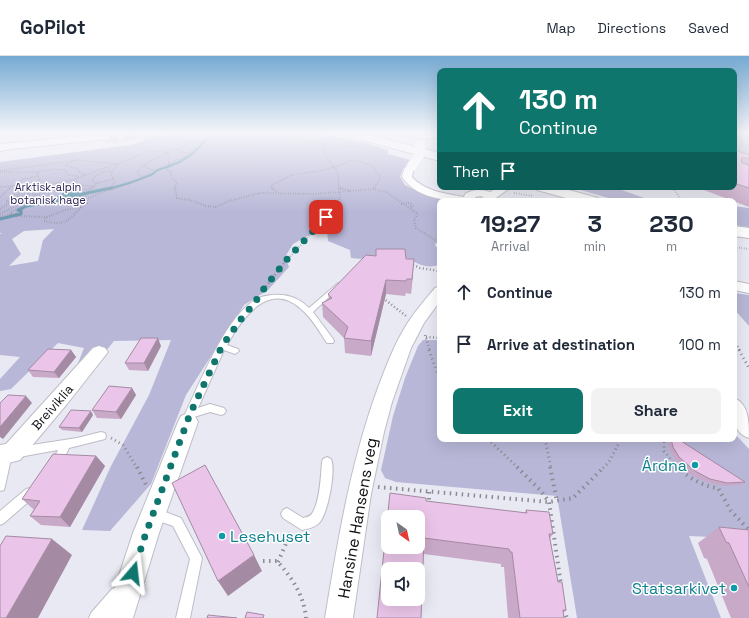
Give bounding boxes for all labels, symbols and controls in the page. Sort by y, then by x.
text: GoPilot [20,15,86,40]
text: Map [546,19,576,37]
text: Directions [598,19,666,37]
text: Saved [688,19,729,37]
text: 130 m [519,81,598,117]
icon: ahead [453,84,505,136]
text: Continue [519,116,598,139]
icon: arrive [497,160,519,182]
text: Then [453,162,489,181]
park label: Arktisk-alpin botanisk hage [10,180,86,207]
pin [309,200,343,234]
icon: arrive [315,206,337,228]
text: 19:27 [480,208,540,239]
text: 3 [588,208,602,239]
text: 230 [649,208,694,239]
text: Arrival [491,238,530,255]
text: min [584,238,606,255]
text: m [666,238,677,255]
icon: ahead [453,281,475,303]
text: Continue [487,283,553,302]
text: 130 m [679,283,721,302]
icon: arrive [453,333,475,355]
text: Arrive at destination [487,335,635,354]
text: 100 m [679,335,721,354]
street label: Breiviklia [28,381,77,434]
button: Exit [453,388,583,434]
button: Share [591,388,721,434]
street label: Hansine Hansens veg [333,436,382,600]
place label: Árdna [642,455,687,476]
marker: Árdna [690,460,700,470]
north arrow [381,510,425,554]
map controls [381,510,425,606]
place label: Lesehuset [230,526,310,547]
marker: Lesehuset [217,531,227,541]
position arrow [112,552,154,594]
button: sound [381,562,425,606]
place label: Statsarkivet [632,578,726,599]
marker: Statsarkivet [729,583,739,593]

